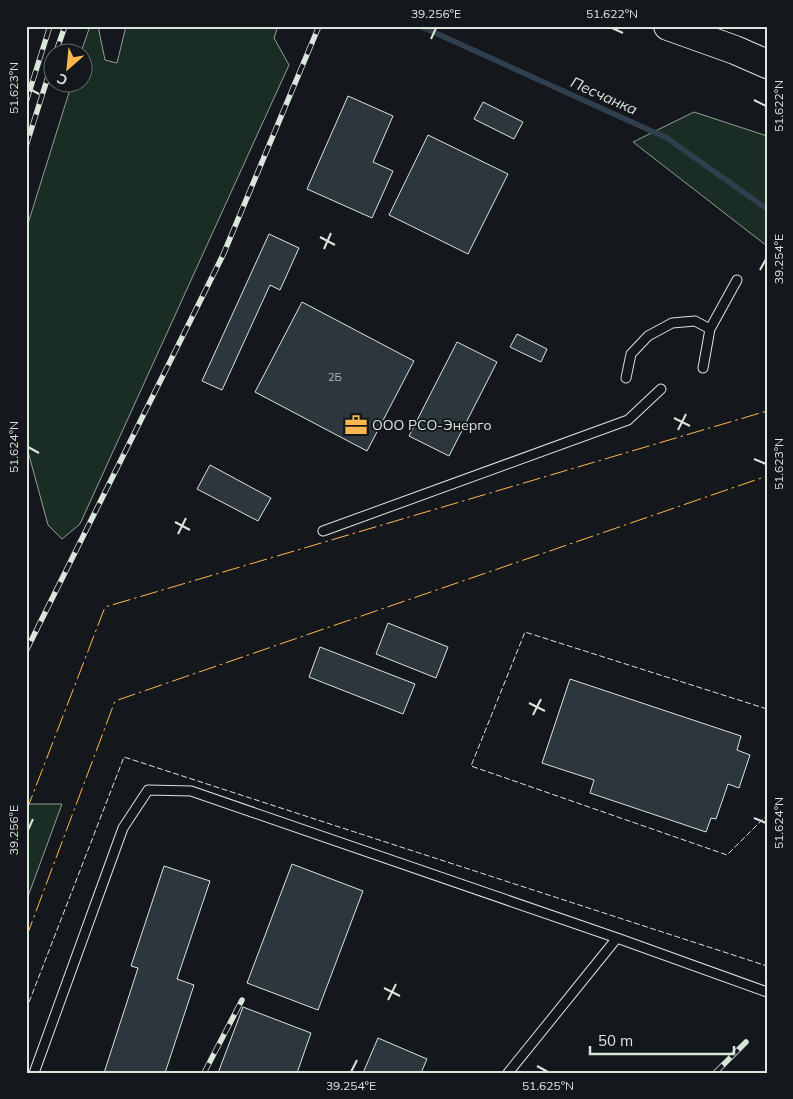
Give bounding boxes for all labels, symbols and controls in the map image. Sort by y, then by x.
text: 39.256°E [411,6,461,21]
text: 51.622°N [586,6,638,21]
north arrow [42,42,92,92]
text: 51.623°N [6,62,21,114]
text: С [54,69,70,90]
water label: Песчанка [568,72,641,119]
text: 51.622°N [771,80,786,132]
text: 39.254°E [771,234,786,284]
house number: 2Б [328,370,342,384]
office icon: ООО РСО-Энерго [343,412,369,438]
place label: ООО РСО-Энерго [372,416,492,434]
text: 51.624°N [6,421,21,473]
text: 51.623°N [771,438,786,490]
text: 51.624°N [771,797,786,849]
text: 39.256°E [6,805,21,855]
scale bar [590,1024,734,1056]
text: 50 m [598,1031,633,1050]
text: 39.254°E [326,1078,376,1093]
text: 51.625°N [522,1078,574,1093]

